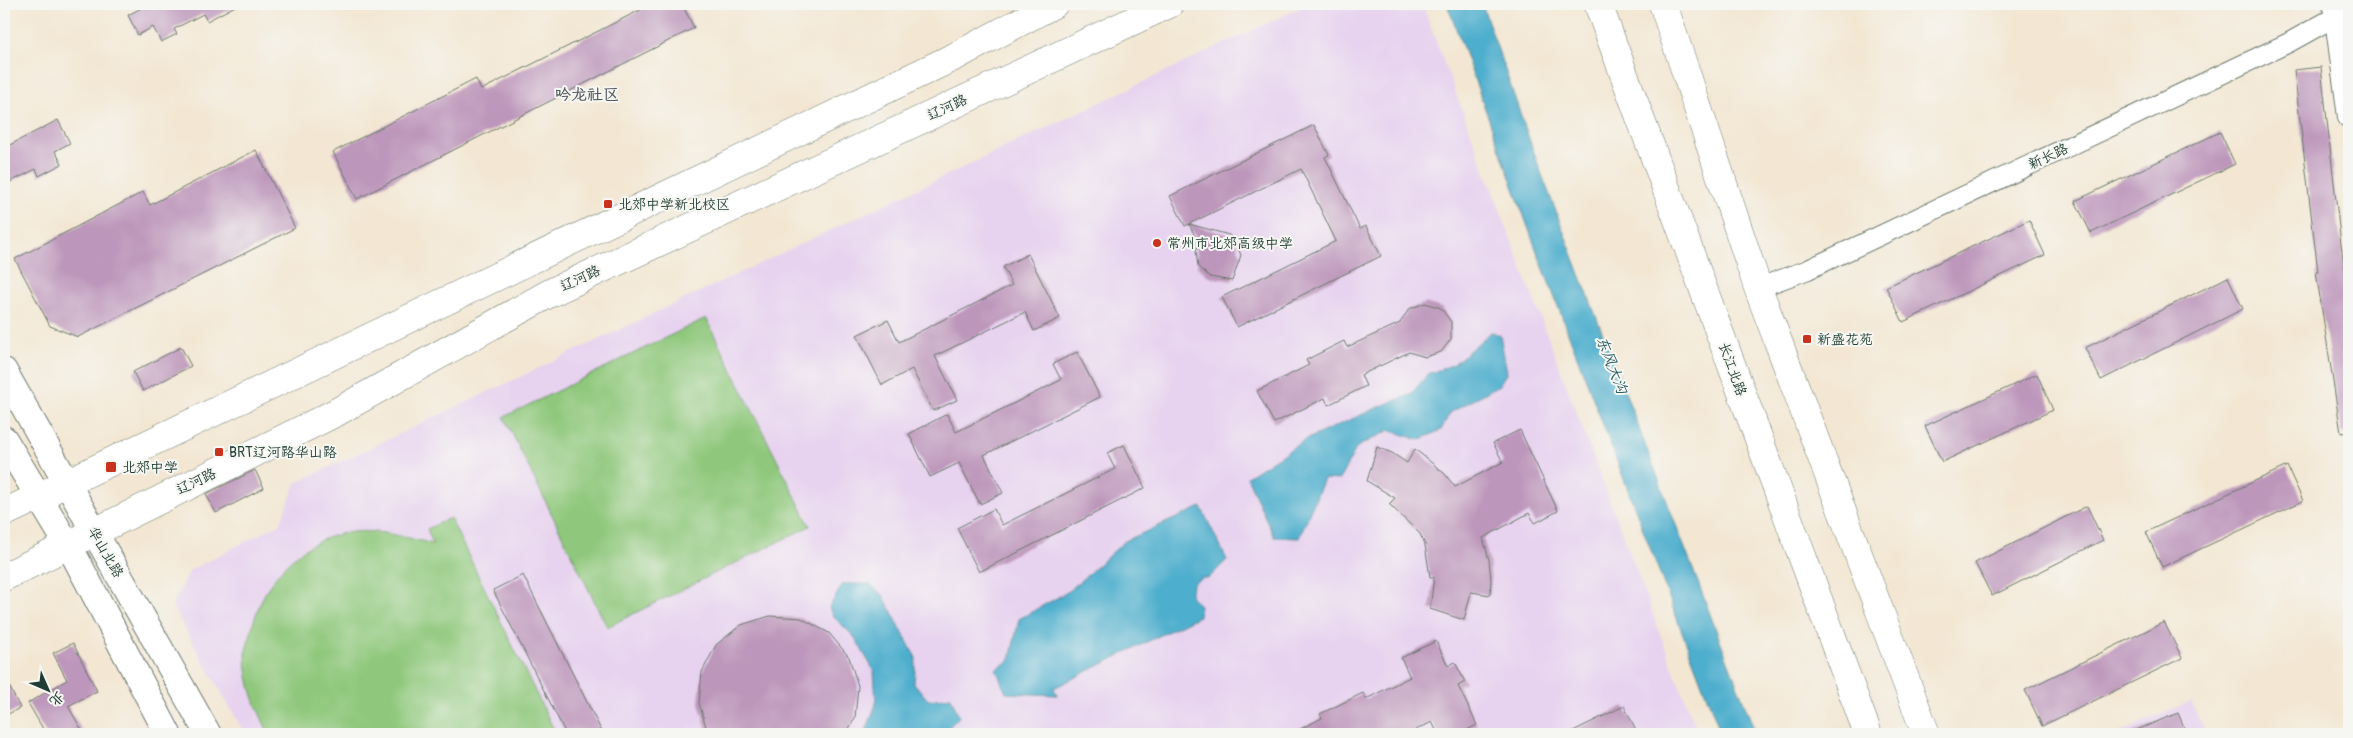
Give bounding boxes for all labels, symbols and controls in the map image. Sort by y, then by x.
district label: 吟龙社区 [555,85,619,105]
street label: 辽河路 [925,91,970,124]
street label: 新长路 [2026,140,2071,173]
place label: 北郊中学新北校区 [618,196,730,213]
marker: 北郊中学新北校区 [602,198,614,210]
place label: 常州市北郊高级中学 [1167,235,1293,252]
marker: 常州市北郊高级中学 [1151,237,1163,249]
street label: 辽河路 [558,262,603,295]
place label: 新盛花苑 [1817,331,1873,348]
marker: 新盛花苑 [1801,333,1813,345]
water label: 东风大沟 [1592,334,1632,398]
street label: 长江北路 [1715,340,1750,398]
place label: BRT辽河路华山路 [229,444,337,461]
marker: BRT辽河路华山路 [213,446,225,458]
place label: 北郊中学 [122,459,178,476]
marker: 北郊中学 [104,460,118,474]
street label: 辽河路 [174,465,219,498]
street label: 华山北路 [84,524,127,581]
north arrow [22,666,72,716]
text: 北 [46,688,68,710]

